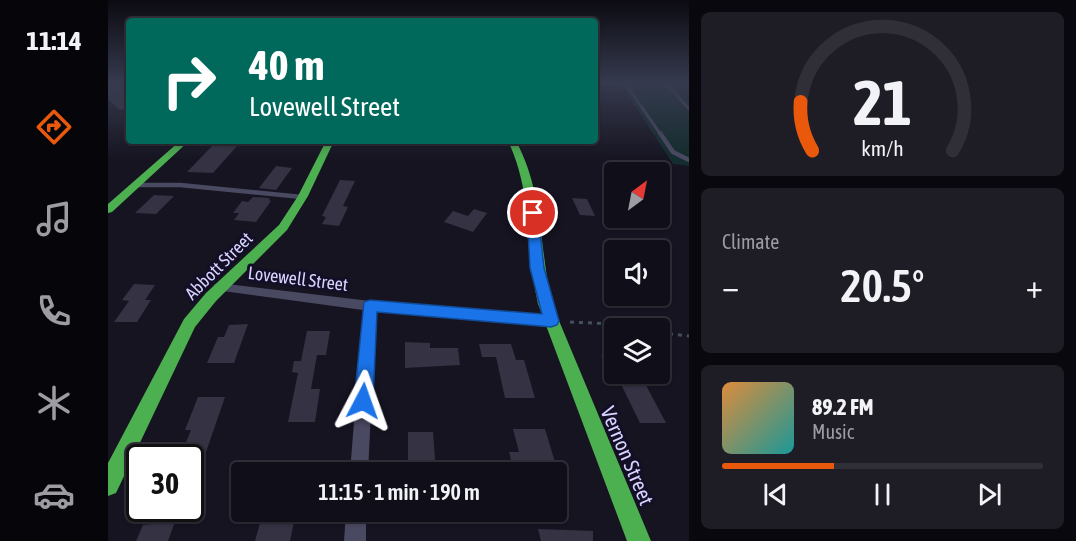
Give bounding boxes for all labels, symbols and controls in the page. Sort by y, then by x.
text: 11:14 [26,25,82,56]
text: 40 m [249,41,324,89]
icon: right [150,42,228,120]
text: 21 [853,67,912,138]
text: Lovewell Street [249,91,400,122]
icon: directions [33,106,75,148]
text: km/h [861,137,904,162]
north arrow [604,162,670,228]
map controls [604,162,670,384]
pin [507,187,558,238]
icon: arrive [516,196,549,229]
icon: music [33,198,75,240]
street label: Abbott Street [181,228,257,304]
text: Climate [722,230,779,253]
button: sound [604,240,670,306]
text: 20.5° [841,260,924,312]
street label: Lovewell Street [247,262,349,295]
text: − [722,267,739,305]
text: + [1026,267,1043,305]
icon: phone [33,290,75,332]
button: layers [604,318,670,384]
position arrow [331,369,395,433]
icon: climate [33,382,75,424]
text: 89.2 FM [812,394,874,420]
street label: Vernon Street [596,403,659,508]
text: Music [812,420,854,443]
speed limit sign: 30 [126,444,204,522]
icon: car [33,474,75,516]
icon: previous [759,478,792,511]
icon: pause [866,478,899,511]
icon: next [973,478,1006,511]
text: 11:15 · 1 min · 190 m [318,479,480,505]

